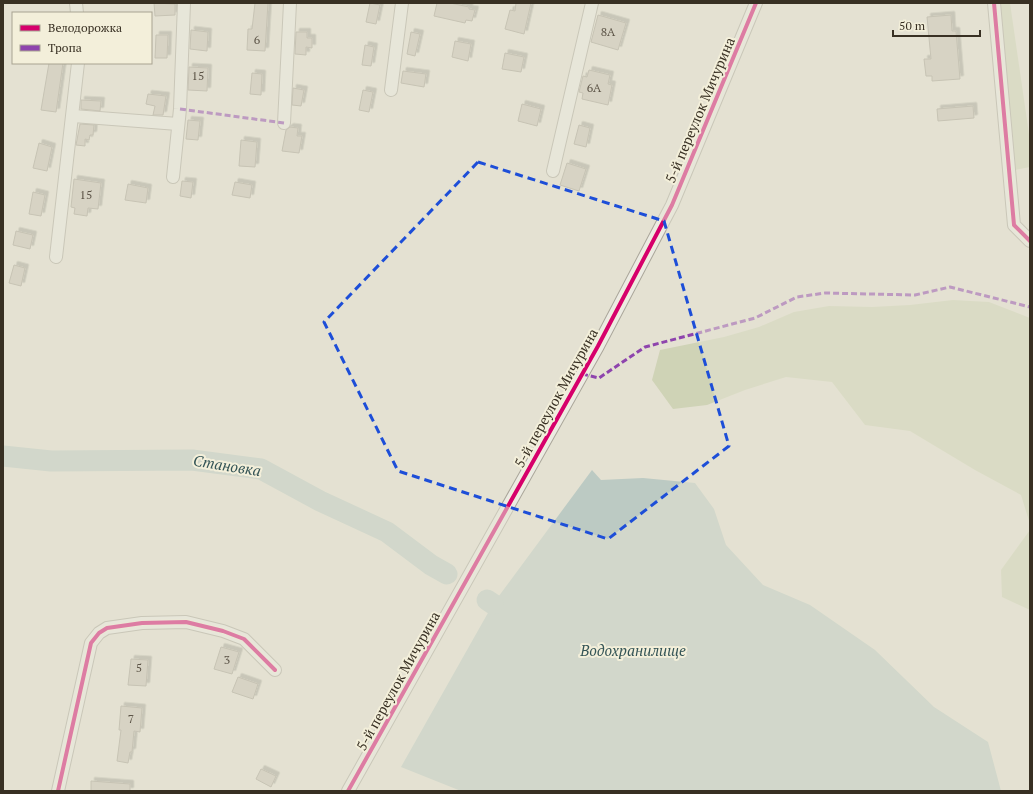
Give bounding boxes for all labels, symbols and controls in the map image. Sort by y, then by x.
legend [12,12,152,64]
scale bar [893,12,980,38]
text: 50 m [899,18,926,33]
text: Велодорожка [48,20,122,35]
house number: 8А [601,24,616,39]
house number: 6 [254,32,261,47]
street label: 5-й переулок Мичурина [660,34,739,186]
text: Тропа [48,40,82,55]
house number: 15 [192,68,204,83]
house number: 6А [587,80,602,95]
house number: 15 [80,187,92,202]
street label: 5-й переулок Мичурина [509,325,602,471]
water label: Становка [192,450,262,480]
street label: 5-й переулок Мичурина [351,608,444,754]
water label: Водохранилище [579,640,686,660]
house number: 3 [224,652,230,667]
house number: 5 [136,660,142,675]
house number: 7 [128,711,134,726]

